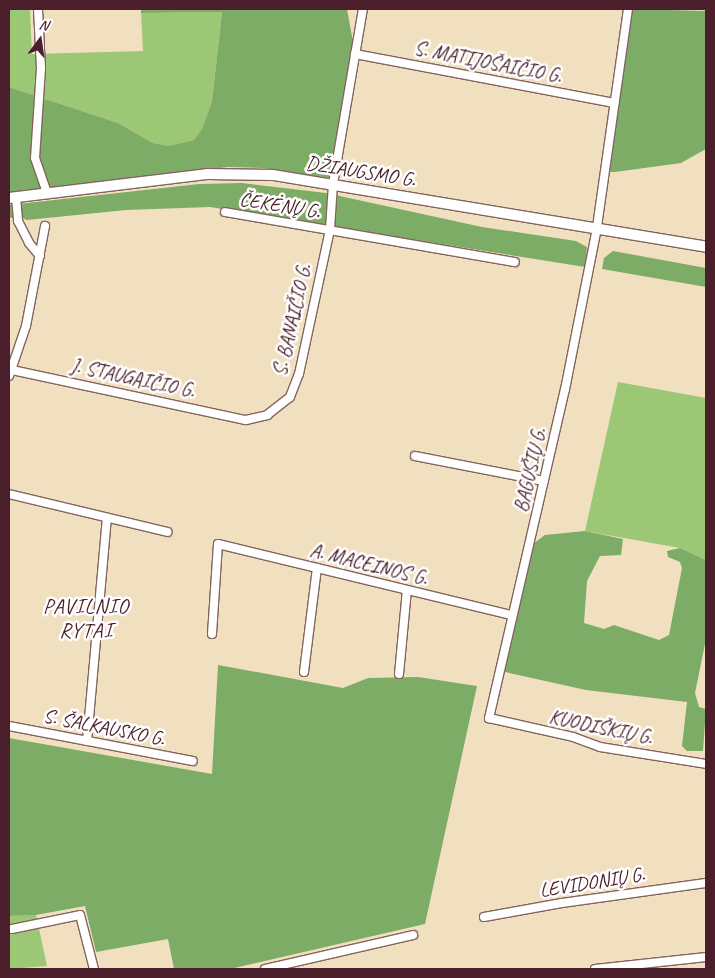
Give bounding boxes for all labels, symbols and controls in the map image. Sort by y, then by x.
north arrow [15,15,65,65]
text: N [37,16,50,34]
street label: S. MATIJOŠAIČIO G. [412,36,564,88]
street label: DŽIAUGSMO G. [305,150,417,192]
street label: ČEKĖNŲ G. [238,187,322,223]
street label: S. BANAIČIO G. [267,262,317,378]
street label: J. STAUGAIČIO G. [69,353,197,403]
street label: BAGUŠIŲ G. [509,426,551,514]
street label: A. MACEINOS G. [308,538,430,590]
district label: PAVILNIO RYTAI [42,593,130,643]
street label: S. ŠALKAUSKO G. [41,703,167,751]
street label: KUODIŠKIŲ G. [547,704,655,750]
street label: LEVIDONIŲ G. [538,862,646,902]

